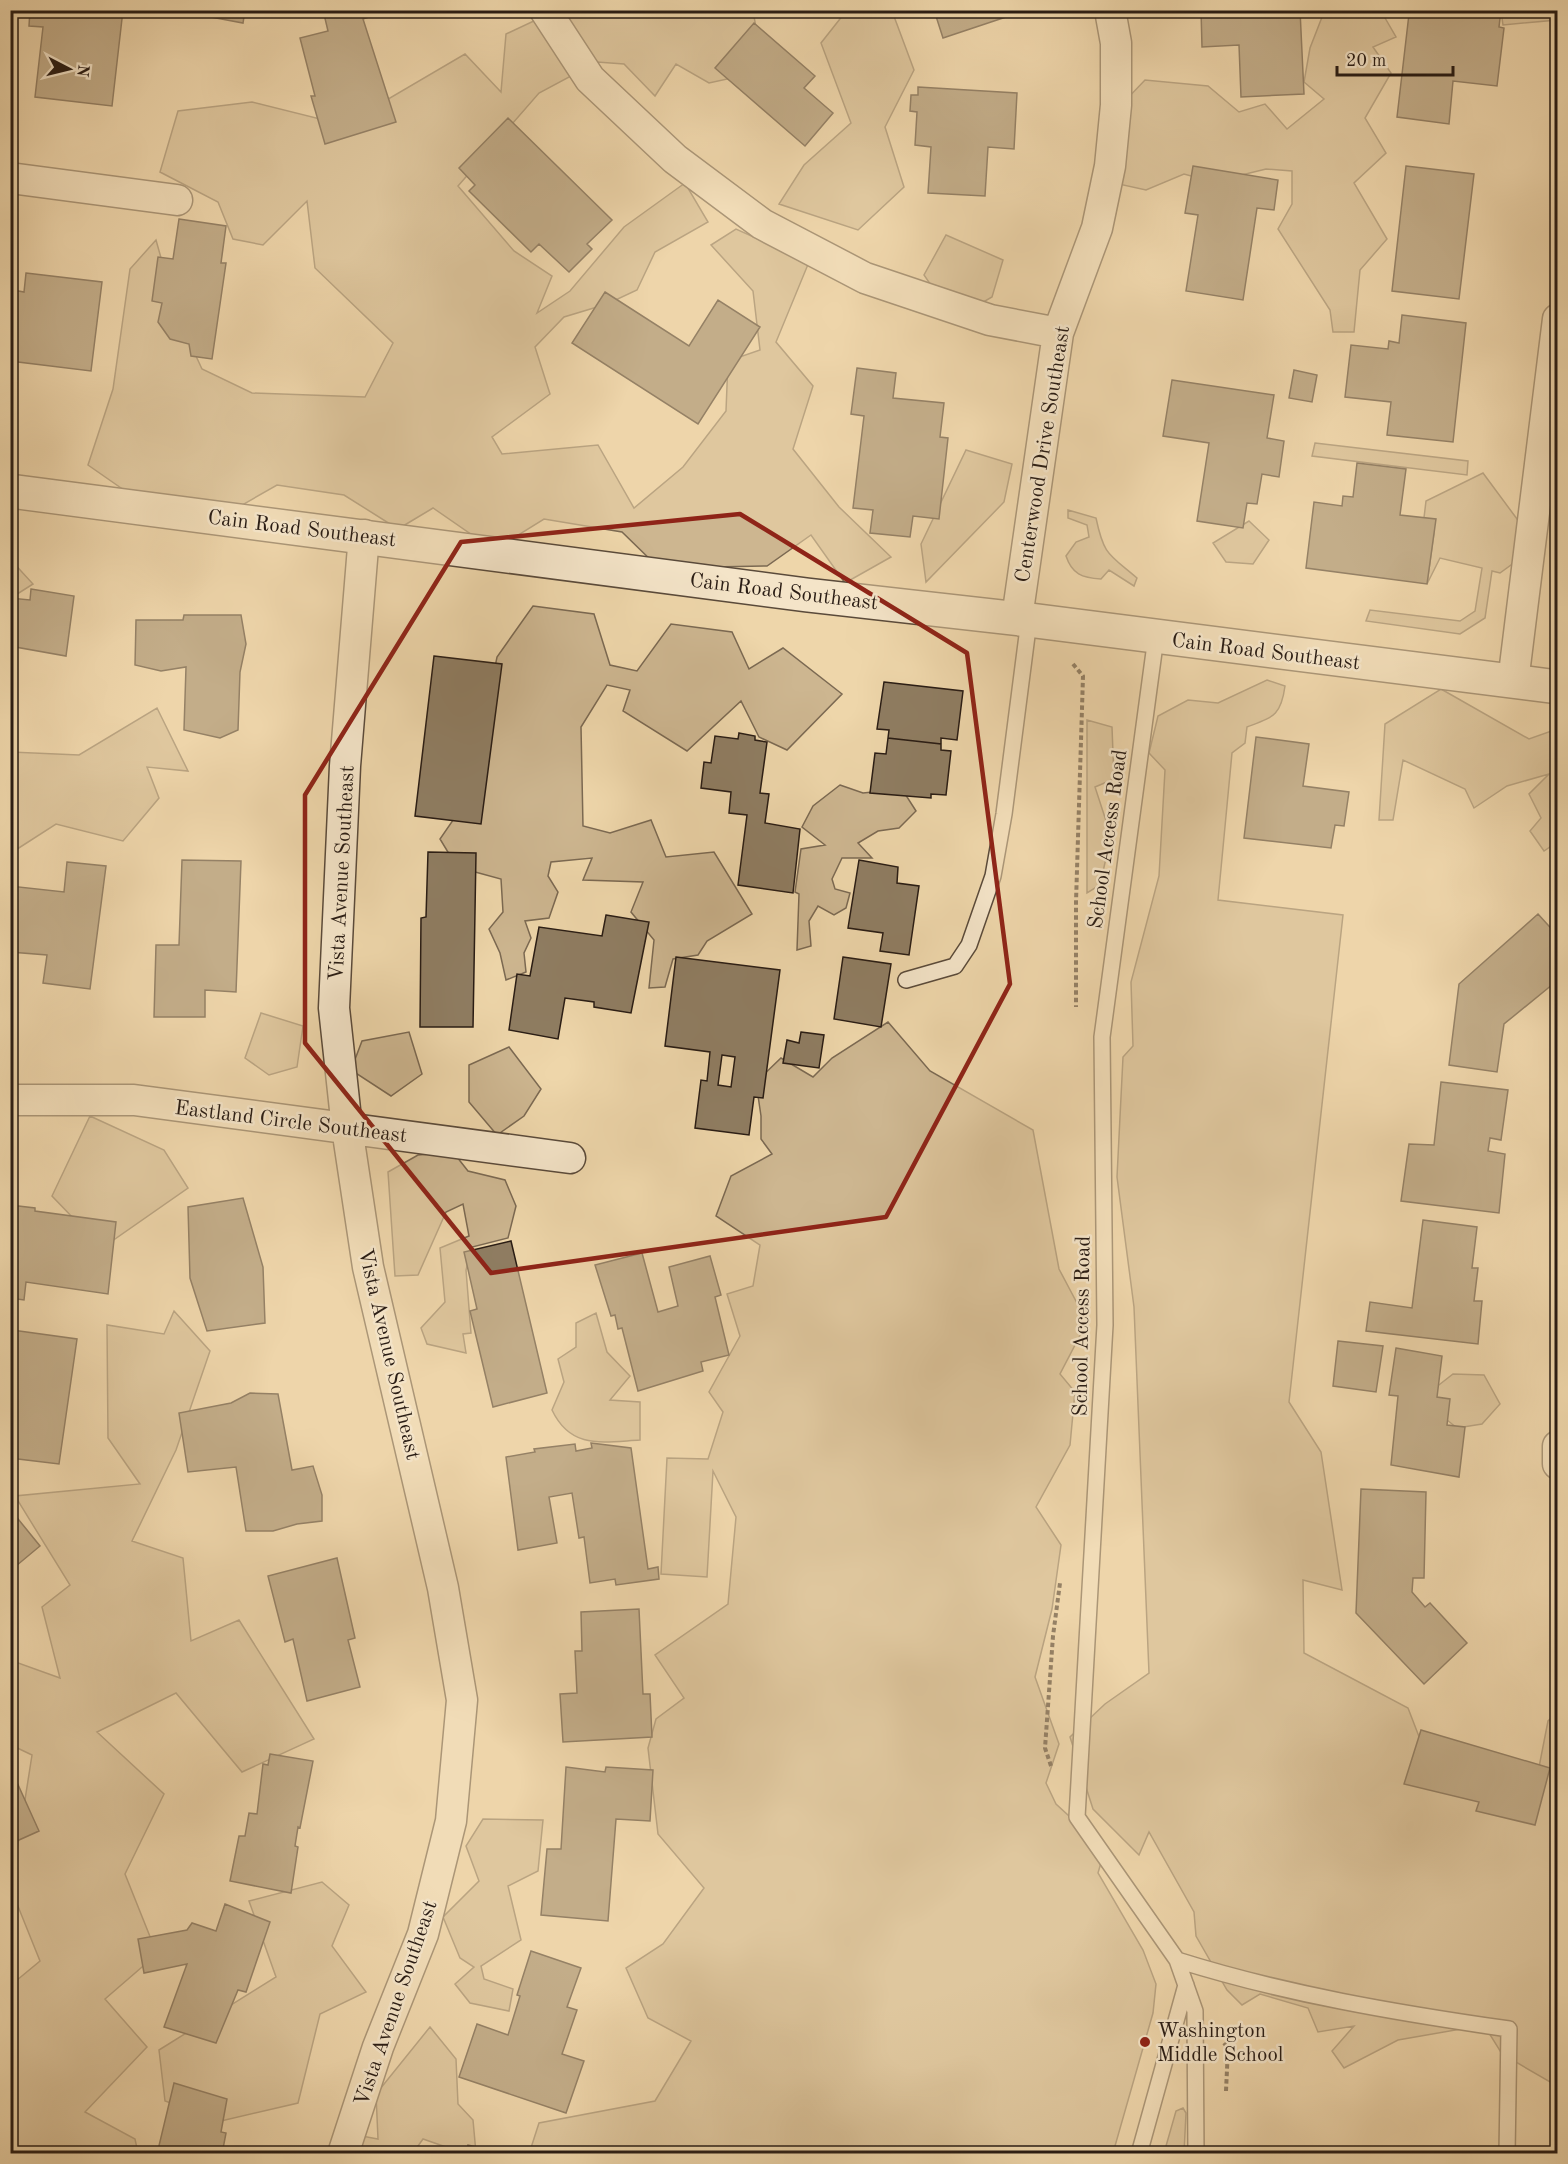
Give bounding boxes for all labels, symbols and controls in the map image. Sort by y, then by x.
north arrow [39,39,99,99]
scale bar [1337,39,1452,77]
text: 20 m [1346,52,1386,70]
text: N [73,64,91,78]
street label: Centerwood Drive Southeast [1013,324,1074,584]
street label: Cain Road Southeast [206,507,397,551]
street label: Cain Road Southeast [688,570,879,614]
street label: Cain Road Southeast [1170,630,1361,674]
street label: School Access Road [1085,748,1131,930]
street label: Vista Avenue Southeast [326,765,359,982]
street label: Eastland Circle Southeast [173,1098,408,1147]
street label: School Access Road [1070,1235,1095,1417]
street label: Vista Avenue Southeast [354,1247,423,1462]
street label: Vista Avenue Southeast [351,1898,442,2109]
place label: Washington Middle School [1157,2021,1284,2066]
marker: Washington Middle School [1138,2035,1152,2049]

